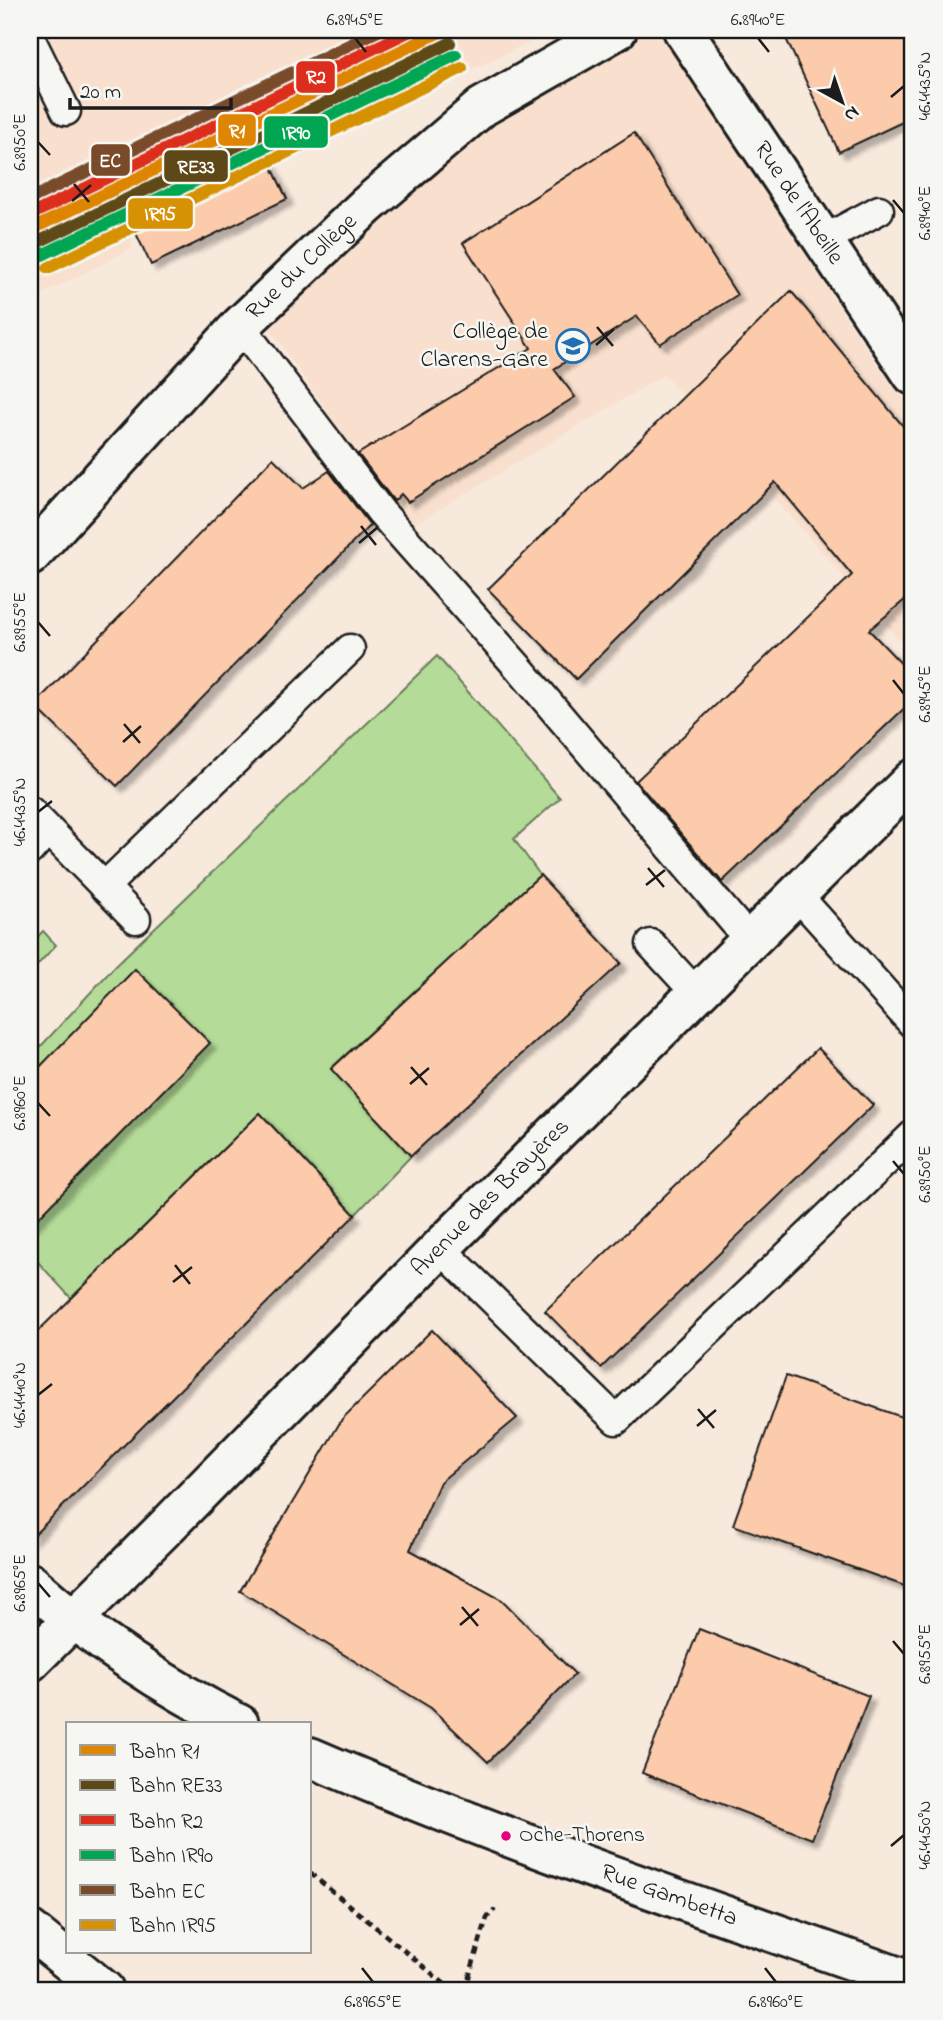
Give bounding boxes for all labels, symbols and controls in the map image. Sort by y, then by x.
text: 6.8945°E [326,8,384,34]
text: 6.8940°E [731,8,785,34]
text: 46.4435°N [913,52,939,120]
line badge: R2 [295,60,336,94]
text: R2 [306,65,327,92]
scale bar [70,66,231,110]
north arrow [806,66,876,136]
text: 20 m [80,78,121,108]
text: N [838,99,865,128]
text: 6.8950°E [8,113,34,171]
line badge: R1 [217,113,257,147]
line badge: IR90 [263,115,329,149]
text: R1 [229,119,245,146]
text: IR90 [282,121,311,148]
street label: Rue de l'Abeille [744,134,852,272]
line badge: EC [90,143,131,177]
text: EC [99,149,122,176]
line badge: RE33 [163,149,229,183]
text: RE33 [177,155,215,182]
text: 6.8940°E [913,186,939,240]
line badge: IR95 [127,197,194,230]
text: IR95 [144,202,176,229]
street label: Rue du Collège [238,205,366,329]
place label: Collège de Clarens-Gare [420,315,548,378]
school or university icon: Collège de Clarens-Gare [554,327,592,365]
text: 6.8955°E [8,592,34,652]
text: 6.8945°E [913,665,939,723]
text: 46.4435°N [8,778,34,846]
text: 6.8960°E [8,1075,34,1131]
street label: Avenue des Brayères [403,1111,578,1285]
text: 6.8950°E [913,1145,939,1203]
text: 46.4440°N [8,1362,34,1428]
text: 6.8965°E [8,1554,34,1612]
text: 6.8955°E [913,1624,939,1684]
legend [66,1722,312,1954]
text: Bahn R1 [129,1738,200,1768]
text: Bahn RE33 [129,1772,223,1802]
text: 46.4450°N [913,1801,939,1869]
text: Bahn R2 [129,1808,203,1838]
place label: Oche-Thorens [519,1820,645,1852]
marker: Oche-Thorens [499,1829,513,1843]
text: Bahn IR90 [129,1842,213,1872]
street label: Rue Gambetta [596,1855,742,1936]
text: Bahn EC [129,1878,205,1908]
text: Bahn IR95 [129,1912,216,1942]
text: 6.8965°E [344,1990,402,2016]
text: 6.8960°E [748,1990,804,2016]

